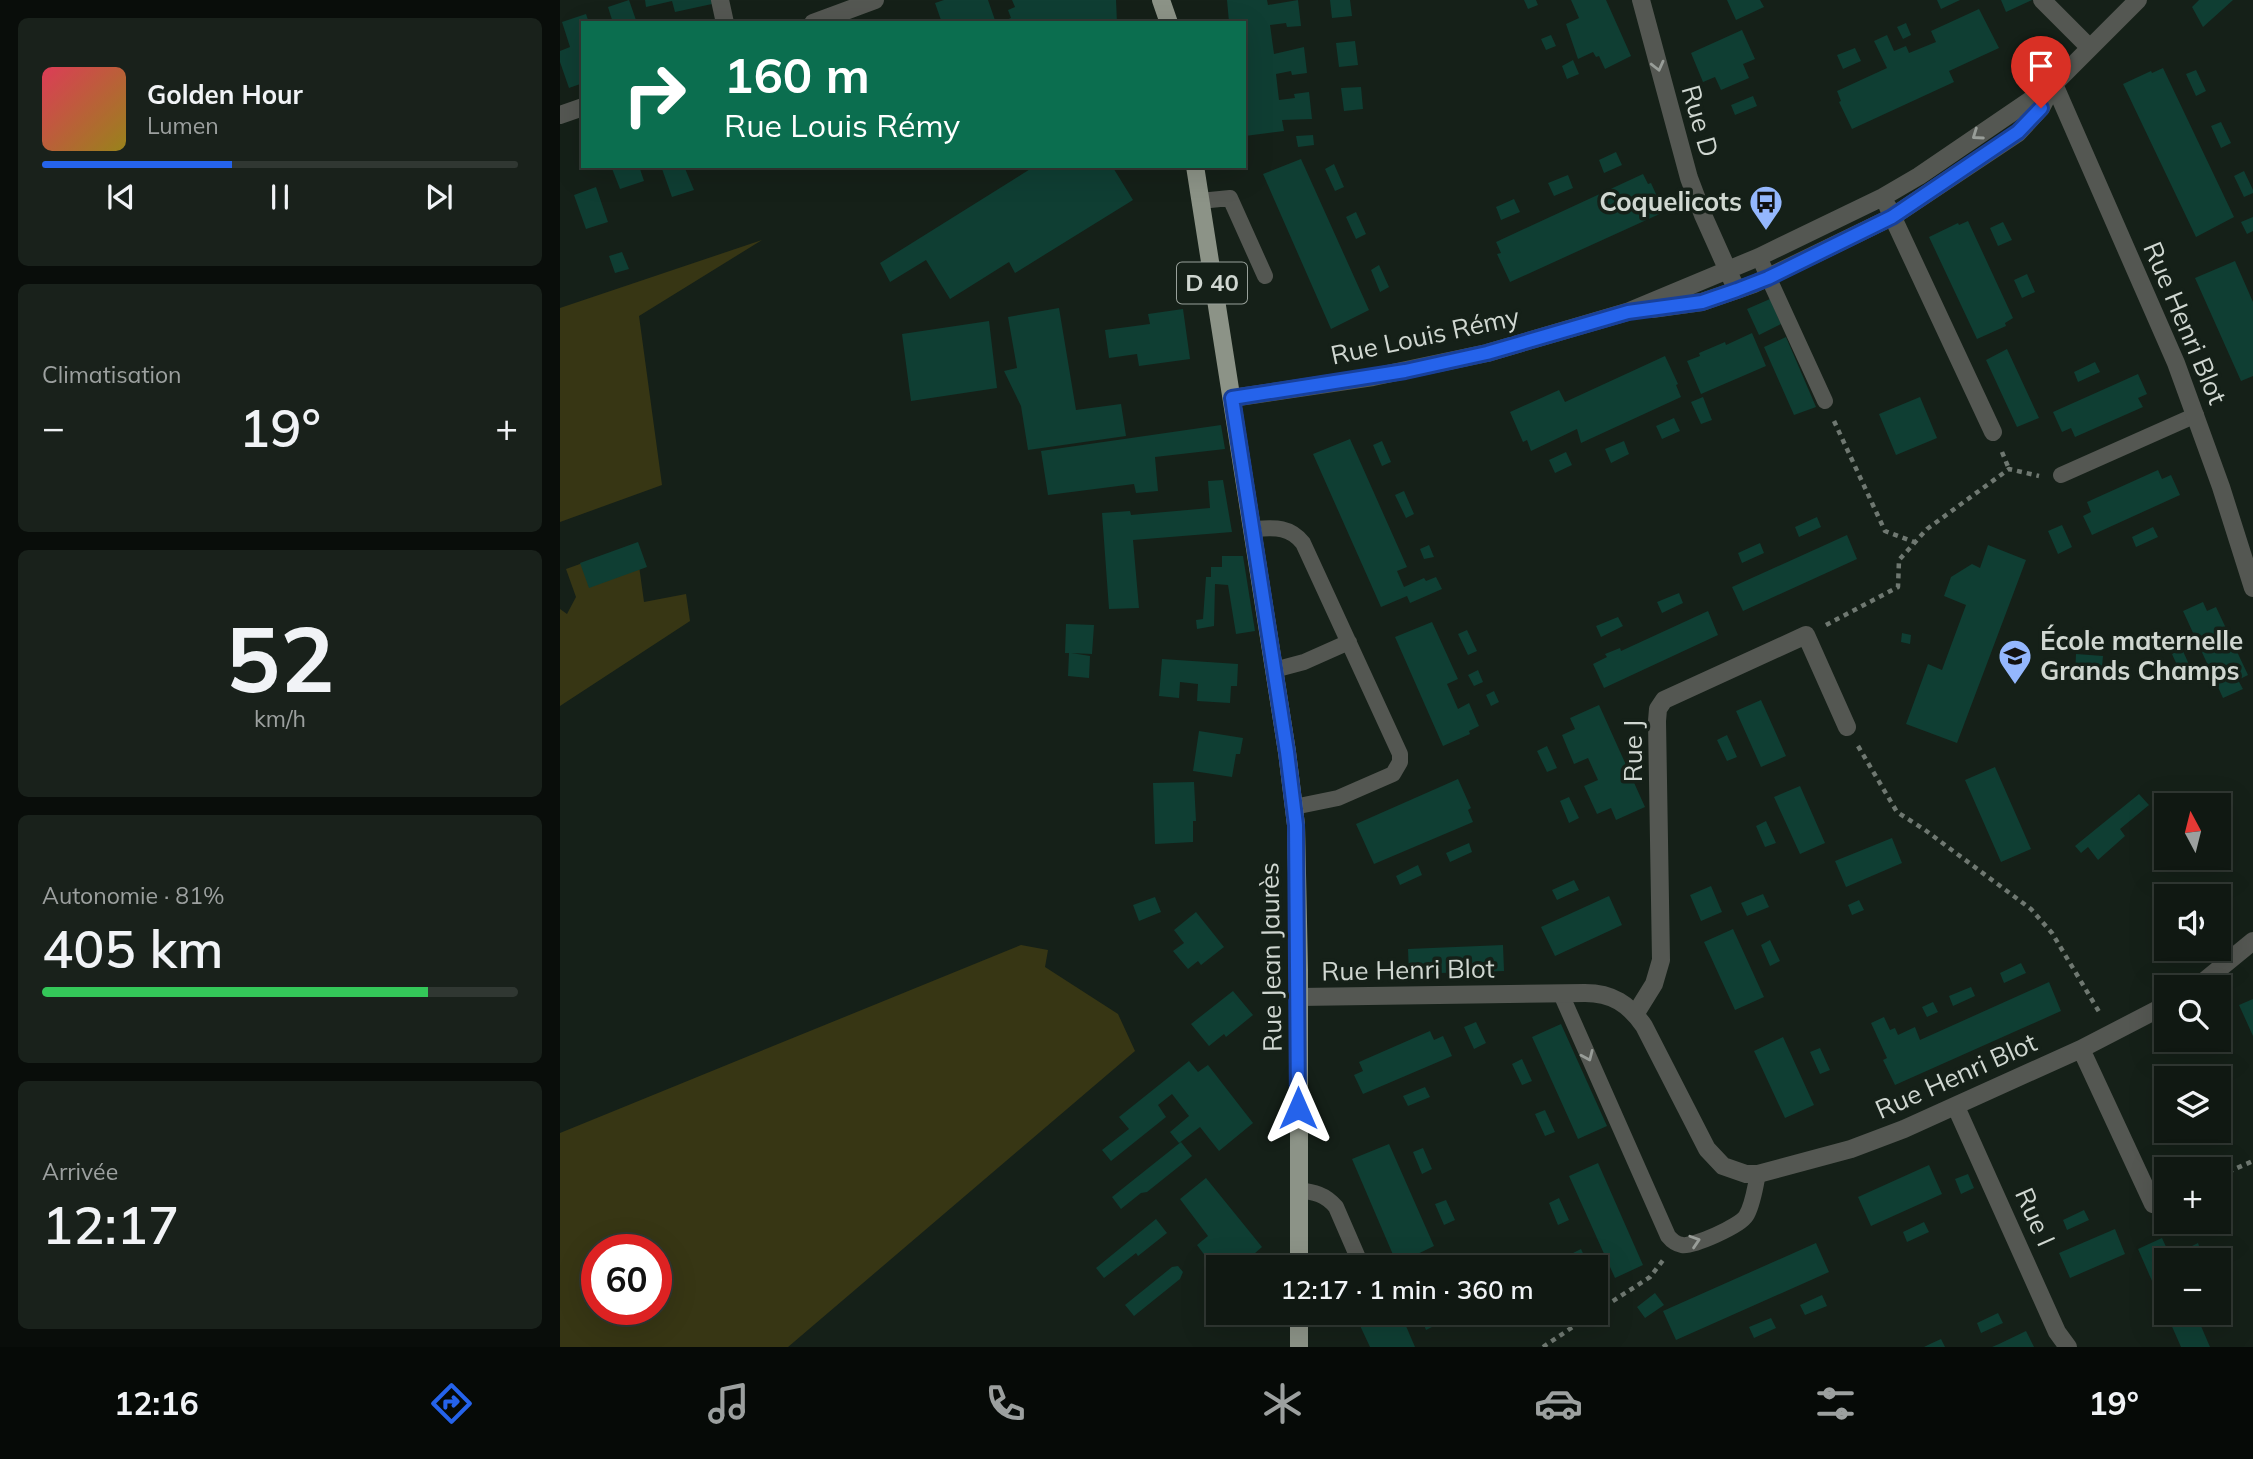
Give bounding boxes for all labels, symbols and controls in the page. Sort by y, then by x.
pin [2011,36,2071,108]
text: 160 m [724,44,870,105]
icon: arrive [2022,47,2060,85]
icon: right [609,49,700,140]
one-way arrow [1650,60,1664,72]
text: Golden Hour [147,78,303,111]
street label: Rue D [1675,81,1726,161]
text: Rue Louis Rémy [724,105,960,145]
text: Lumen [147,111,219,140]
one-way arrow [1972,127,1985,139]
icon: previous [102,178,140,216]
icon: pause [261,178,299,216]
icon: next [420,178,458,216]
bus stop icon: Coquelicots [1747,183,1785,232]
place label: Coquelicots [1599,185,1742,218]
street label: Rue Henri Blot [2136,237,2235,409]
road number: D 40 [1177,262,1247,304]
street label: Rue Louis Rémy [1328,299,1522,372]
text: Climatisation [42,360,182,389]
text: 19° [239,395,321,460]
text: − [42,403,65,451]
text: + [495,403,518,451]
text: 52 [225,601,335,715]
place label: École maternelle Grands Champs [2040,624,2243,687]
school or university icon: École maternelle Grands Champs [1996,637,2034,686]
text: km/h [254,704,306,733]
street label: Rue J [1616,720,1649,782]
north arrow [2154,793,2231,870]
map controls [2154,793,2231,1325]
street label: Rue Jean Jaurès [1252,862,1289,1052]
text: Autonomie · 81% [42,881,225,910]
button: sound [2154,884,2231,961]
text: 405 km [42,916,223,981]
street label: Rue Henri Blot [1321,951,1495,988]
button: search [2154,975,2231,1052]
street label: Rue Henri Blot [1870,1025,2042,1126]
one-way arrow [1580,1049,1594,1061]
button: layers [2154,1066,2231,1143]
position arrow [1261,1071,1335,1145]
text: Arrivée [42,1157,118,1186]
button: + [2154,1157,2231,1234]
street label: Rue I [2008,1182,2063,1251]
text: 12:17 [42,1192,179,1257]
speed limit sign: 60 [581,1234,672,1325]
one-way arrow [1688,1235,1700,1250]
button: − [2154,1248,2231,1325]
text: 12:17 · 1 min · 360 m [1280,1273,1534,1306]
icon: directions [427,1379,476,1428]
icon: music [704,1379,753,1428]
icon: phone [981,1379,1030,1428]
icon: climate [1258,1379,1307,1428]
icon: car [1534,1379,1583,1428]
icon: filters [1811,1379,1860,1428]
text: 12:16 [114,1383,199,1423]
text: 19° [2088,1383,2139,1423]

